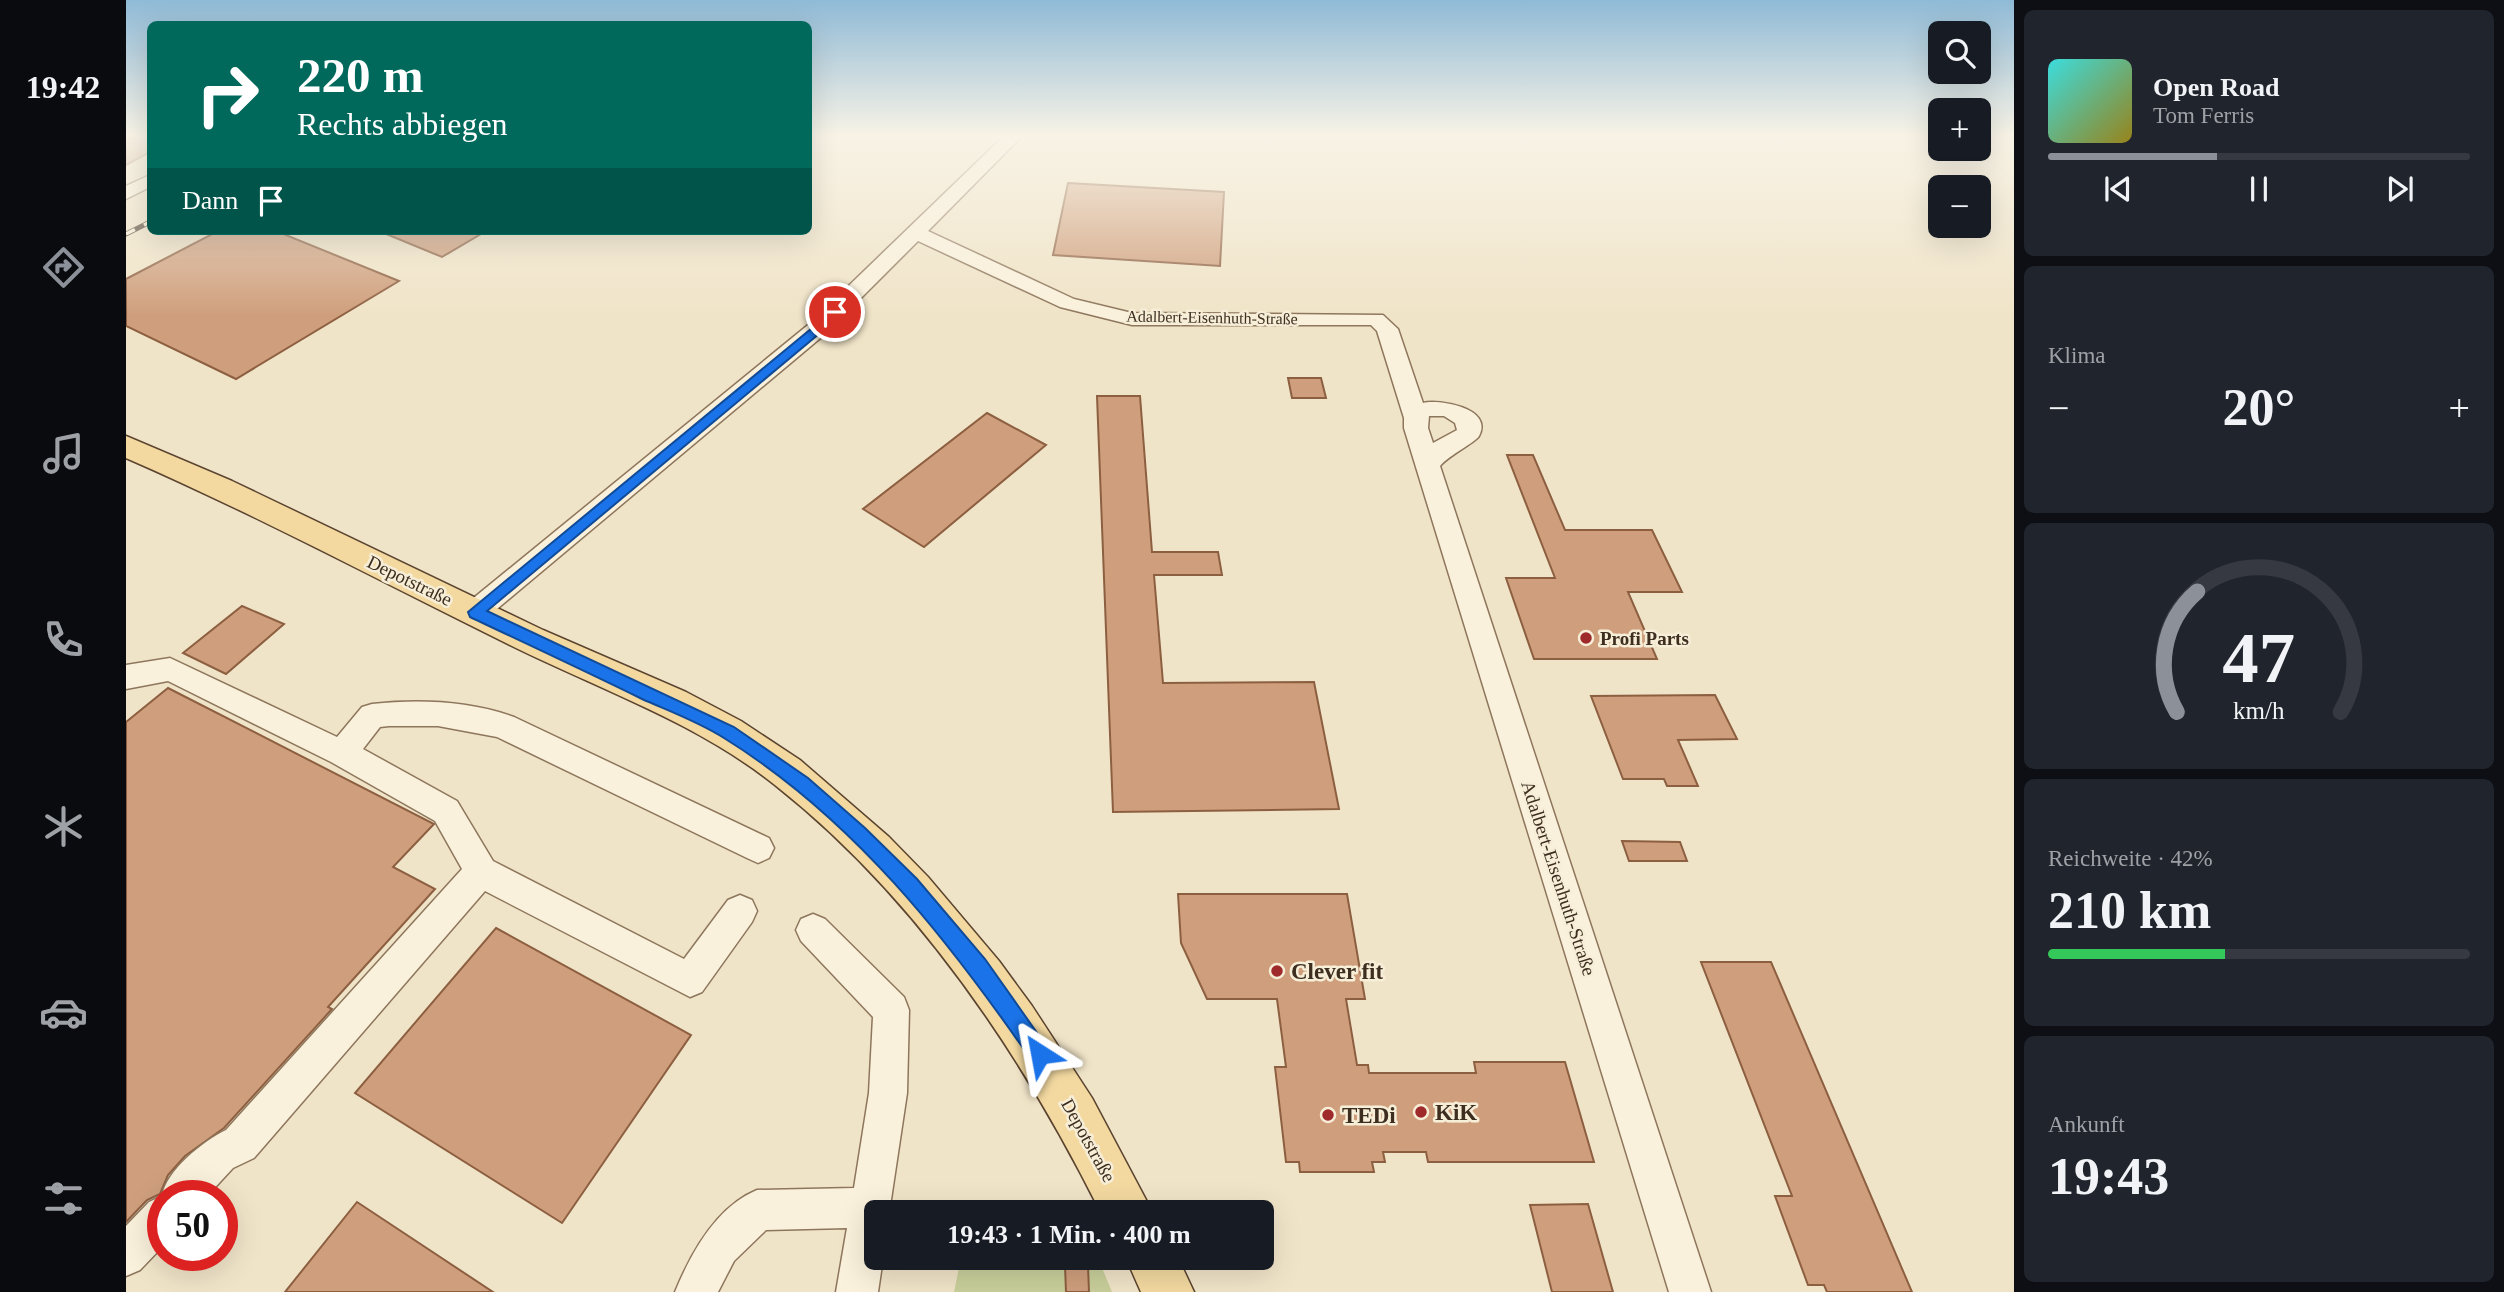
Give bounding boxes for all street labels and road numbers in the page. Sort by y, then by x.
street label: Adalbert-Eisenhuth-Straße [1126,308,1298,327]
street label: Depotstraße [364,551,456,610]
street label: Adalbert-Eisenhuth-Straße [1517,778,1600,978]
street label: Depotstraße [1057,1095,1120,1185]

